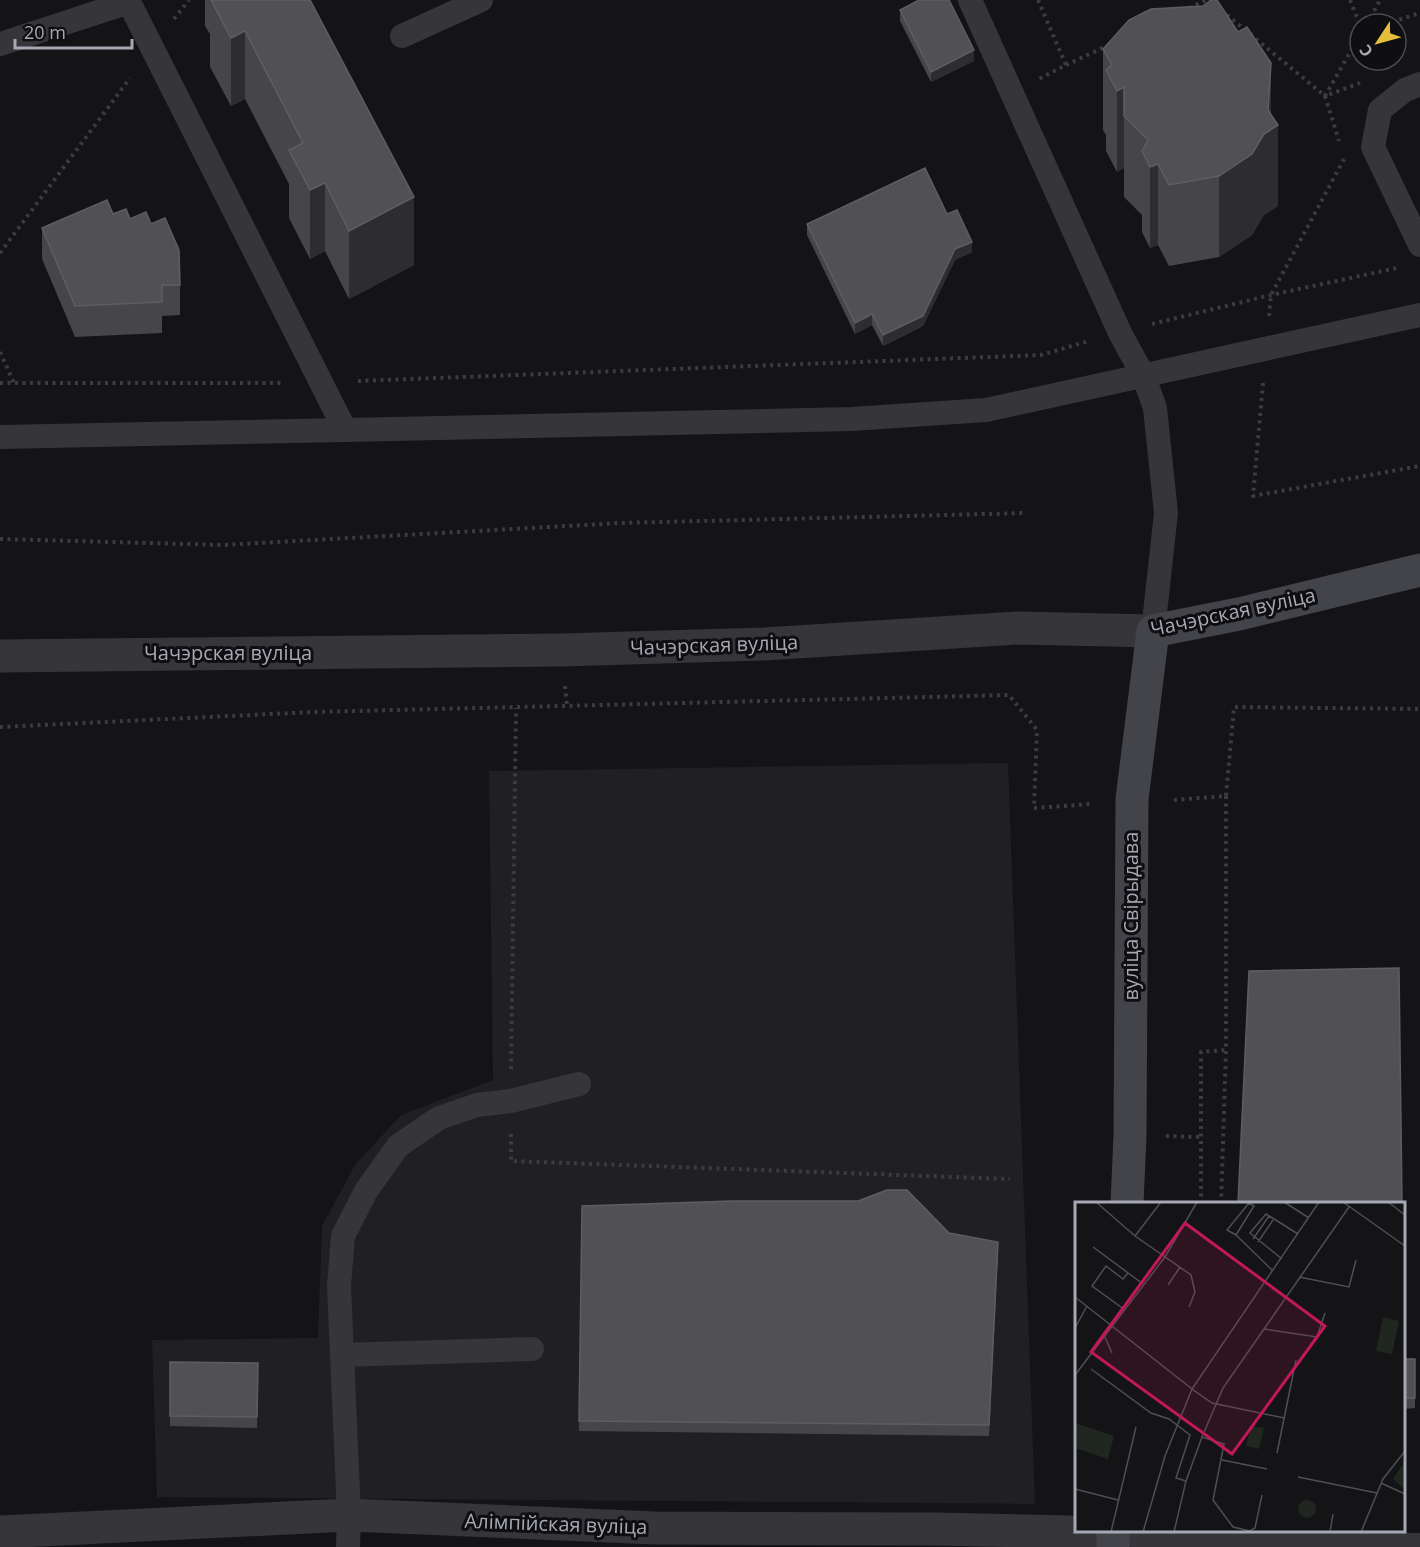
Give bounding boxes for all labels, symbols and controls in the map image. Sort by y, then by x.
scale bar [15,12,132,50]
north arrow [1348,12,1408,72]
text: 20 m [24,20,66,44]
text: С [1354,40,1378,61]
street label: Чачэрская вуліца [1148,581,1318,642]
street label: Чачэрская вуліца [629,628,798,661]
street label: Чачэрская вуліца [144,639,312,666]
street label: вуліца Свірыдава [1117,832,1144,1000]
inset map [1075,1202,1405,1532]
street label: Алімпійская вуліца [464,1507,648,1540]

